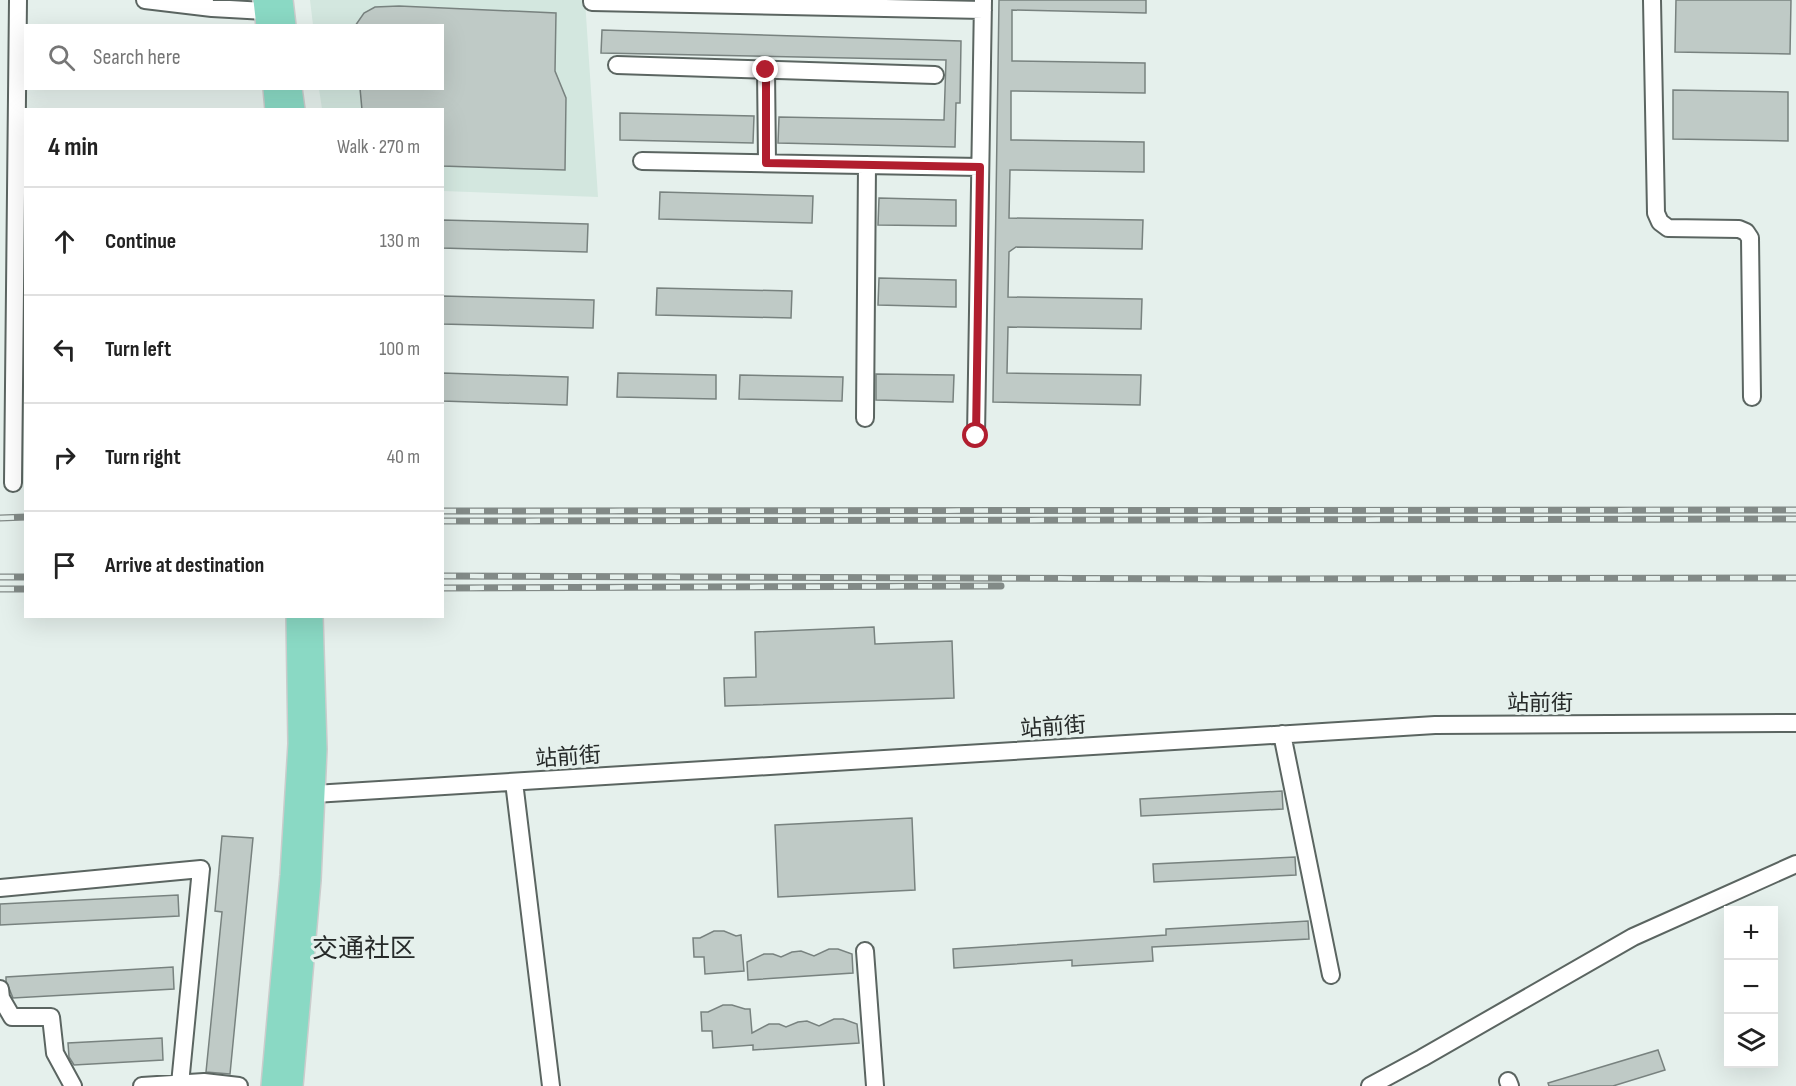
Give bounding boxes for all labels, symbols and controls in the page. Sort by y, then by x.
search box [24,24,444,90]
icon: search [45,41,78,74]
text: Search here [93,44,180,71]
route end [752,56,778,82]
text: 4 min [48,132,98,163]
text: Walk · 270 m [337,135,420,159]
icon: ahead [48,225,81,258]
text: Continue [105,228,176,255]
text: 130 m [380,229,420,253]
icon: left [48,333,81,366]
text: Turn left [105,336,171,363]
text: 100 m [379,337,420,361]
route start [962,422,988,448]
icon: right [48,441,81,474]
text: Turn right [105,444,181,471]
text: 40 m [387,445,420,469]
icon: arrive [48,549,81,582]
text: Arrive at destination [105,552,264,579]
street label: 站前街 [1507,690,1573,717]
street label: 站前街 [1019,712,1087,743]
street label: 站前街 [534,742,602,773]
map controls [1724,906,1778,1068]
button: + [1724,906,1778,960]
district label: 交通社区 [312,934,416,965]
button: − [1724,960,1778,1014]
button: layers [1724,1014,1778,1068]

